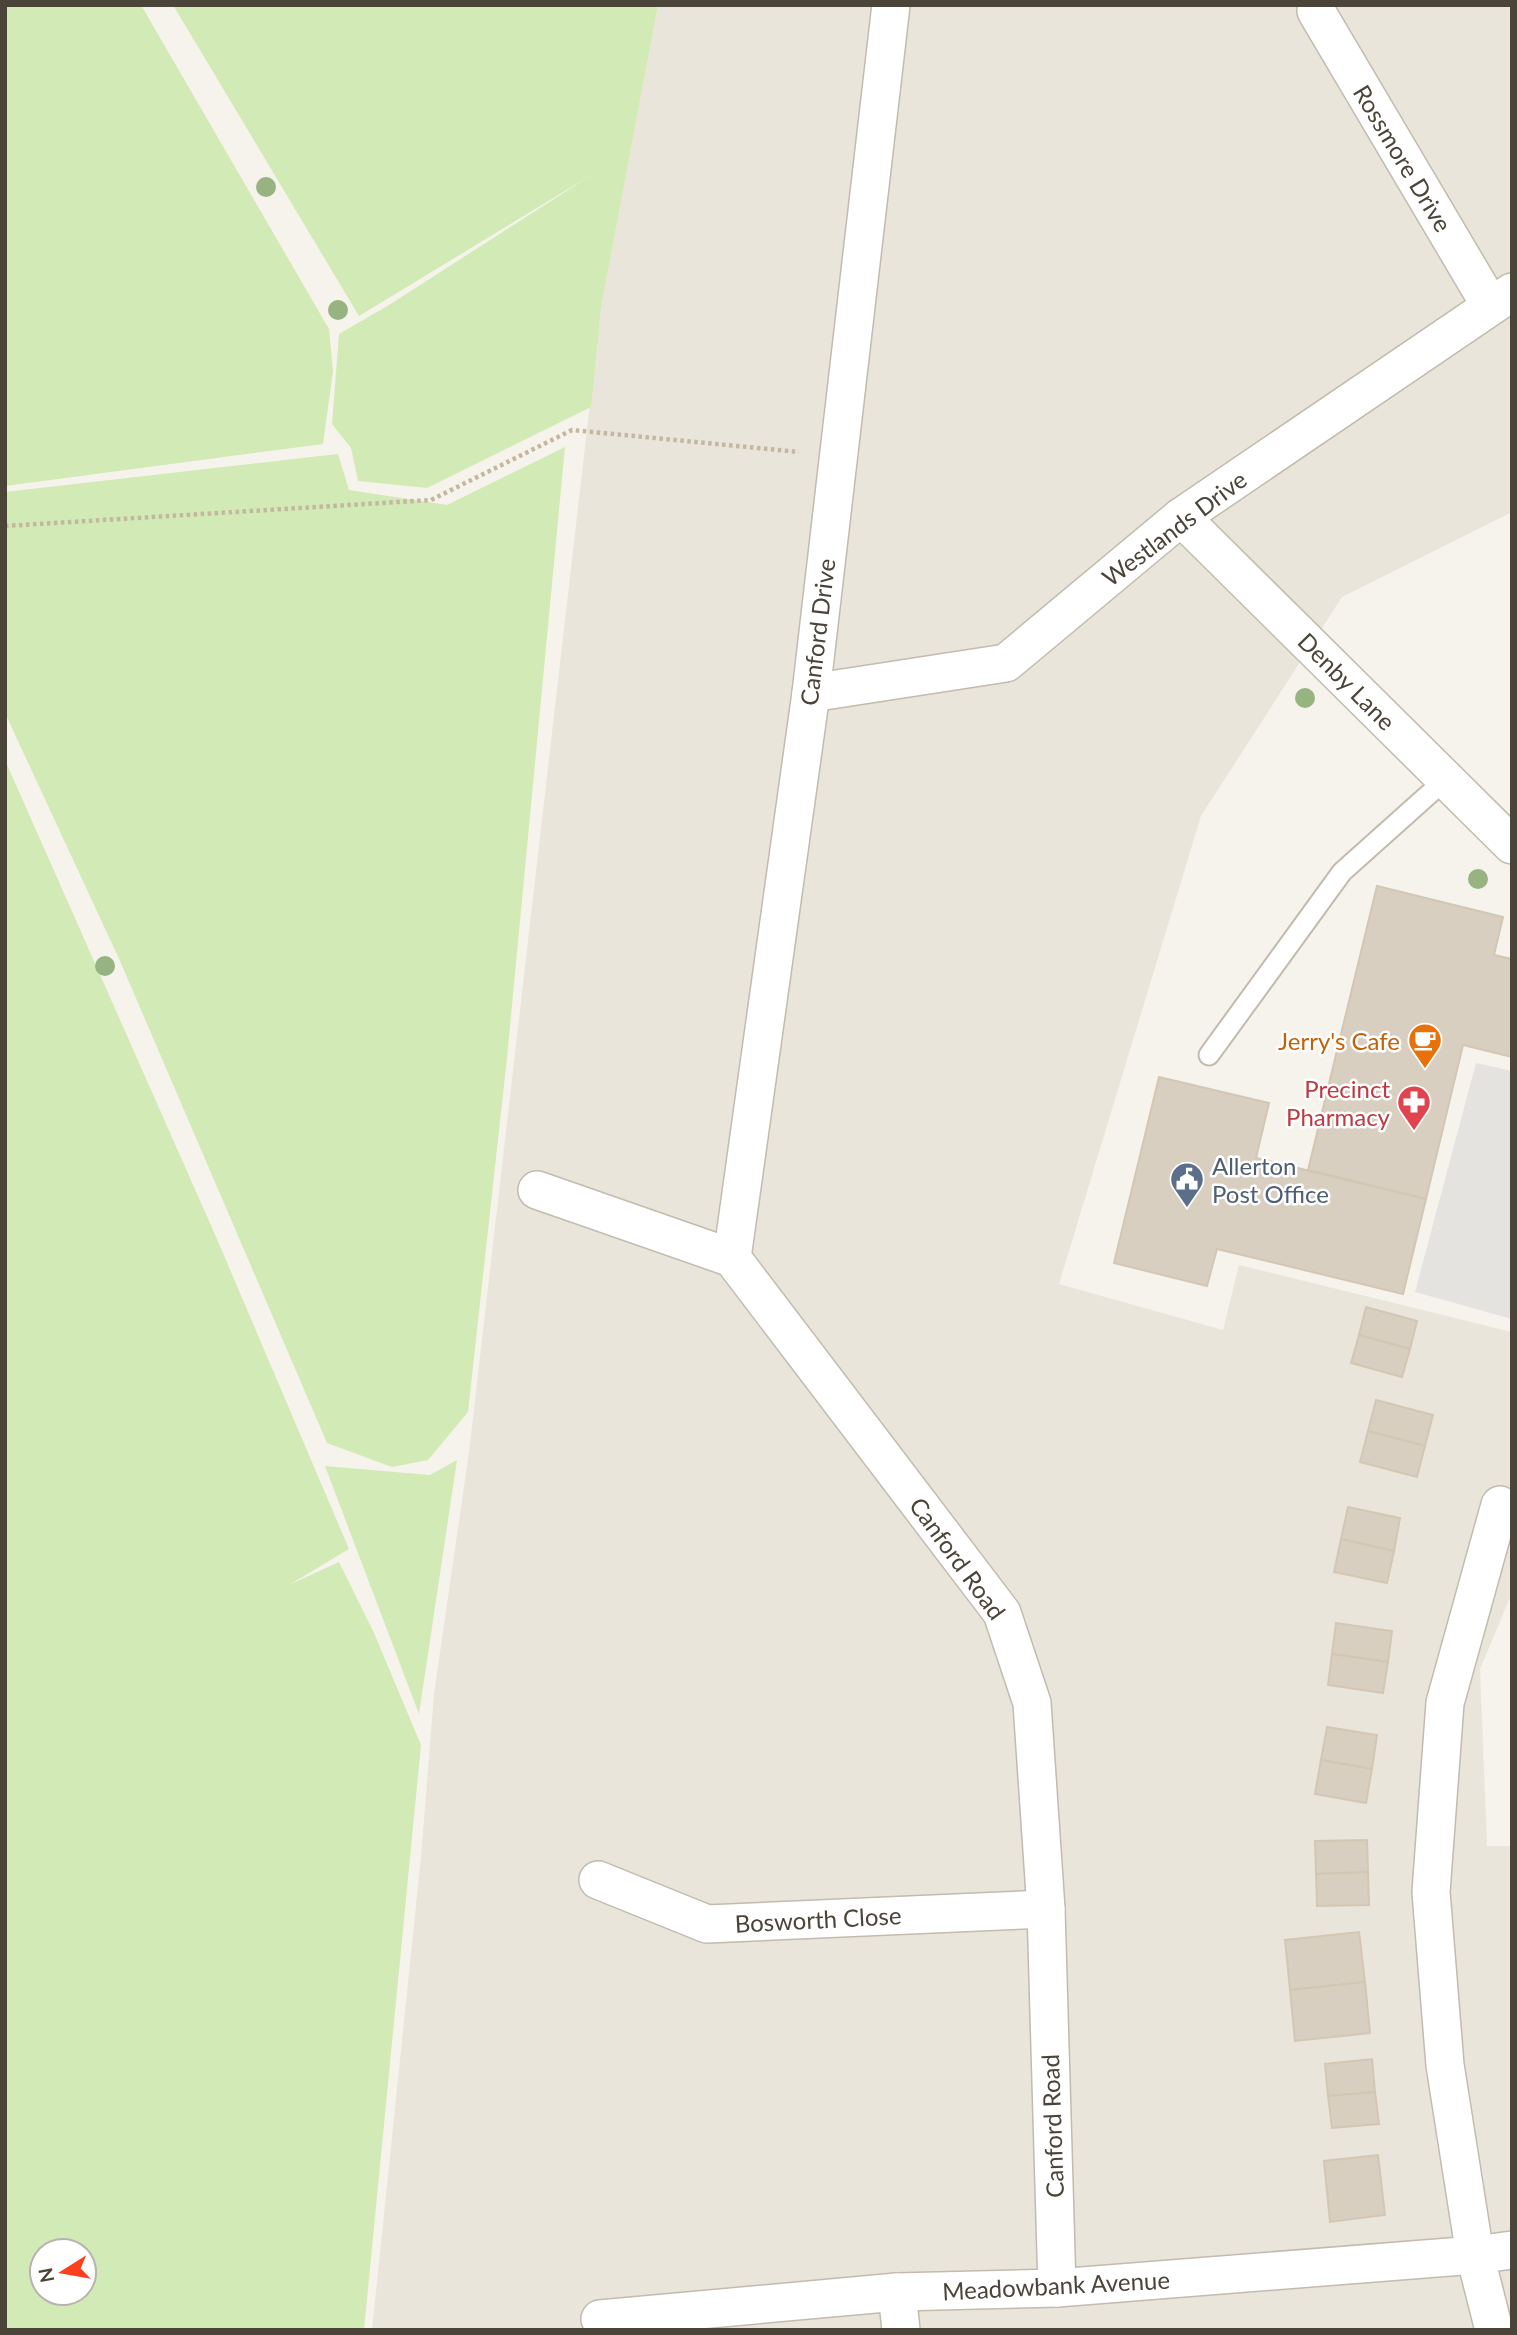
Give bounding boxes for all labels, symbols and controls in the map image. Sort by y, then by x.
street label: Rossmore Drive [1348,79,1458,237]
street label: Westlands Drive [1096,464,1252,592]
street label: Canford Drive [794,557,840,707]
street label: Denby Lane [1292,626,1402,736]
cafe icon: Jerry's Cafe [1406,1021,1444,1070]
place label: Jerry's Cafe [1278,1026,1400,1055]
place label: Precinct Pharmacy [1286,1074,1391,1131]
pharmacy icon: Precinct Pharmacy [1395,1083,1433,1132]
place label: Allerton Post Office [1212,1151,1329,1208]
public building icon: Allerton Post Office [1168,1160,1206,1209]
street label: Canford Road [904,1491,1012,1625]
street label: Bosworth Close [734,1900,902,1938]
street label: Canford Road [1035,2054,1069,2198]
north arrow [28,2237,98,2307]
street label: Meadowbank Avenue [941,2265,1171,2305]
text: N [33,2266,59,2285]

